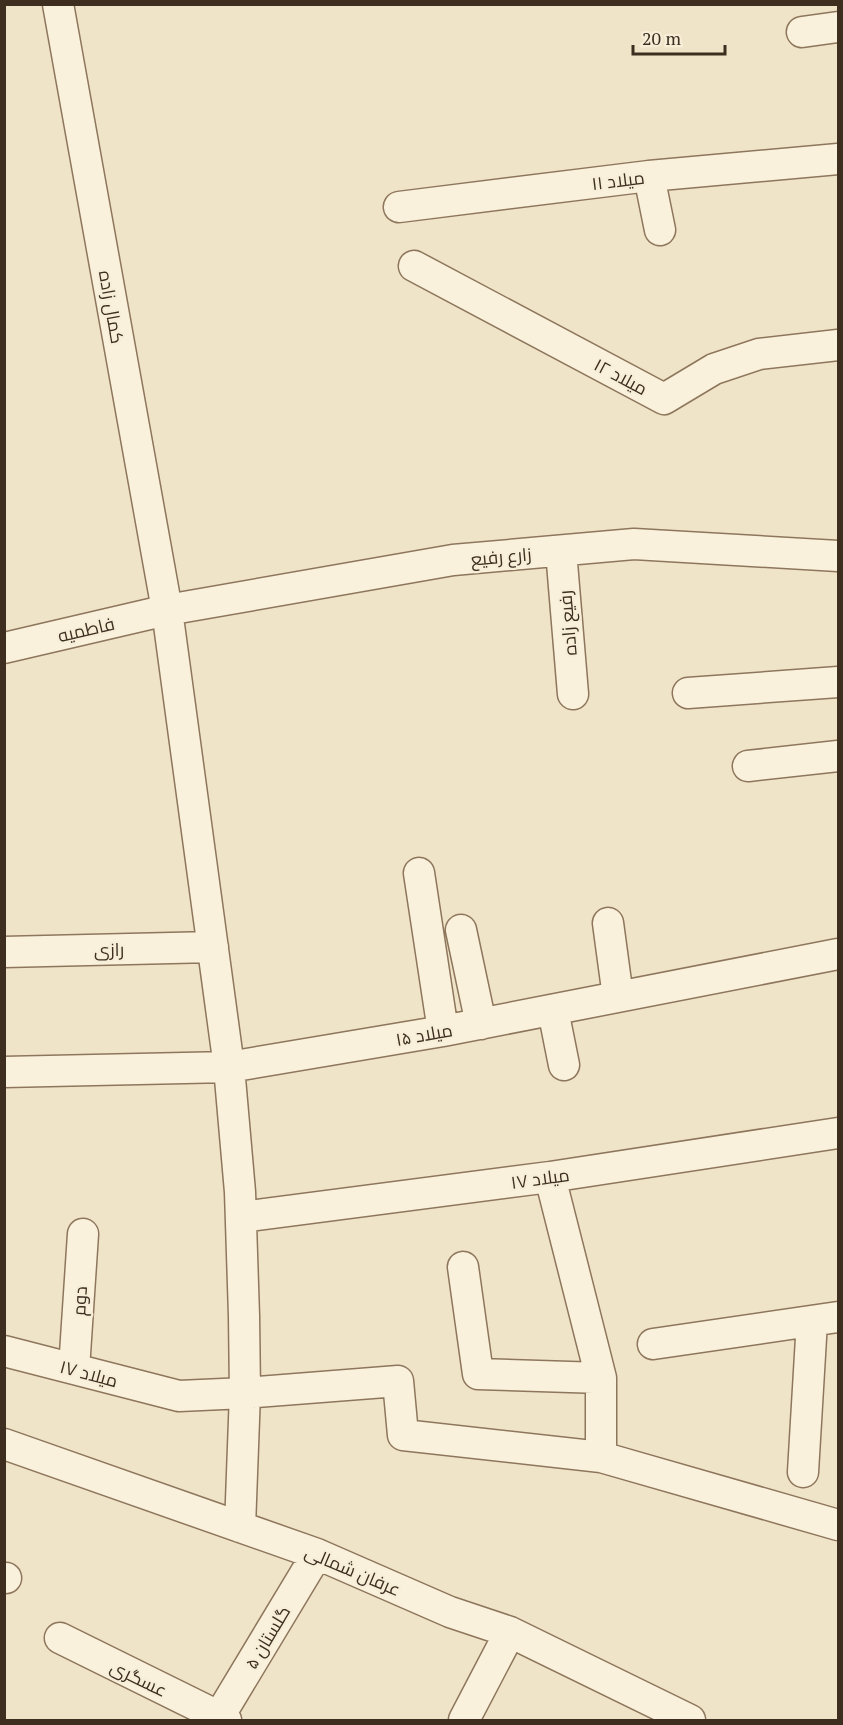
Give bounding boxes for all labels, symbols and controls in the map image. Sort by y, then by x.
scale bar [633,18,724,56]
text: 20 m [642,26,682,50]
street label: میلاد ۱۱ [590,165,646,195]
street label: کمال زاده [94,269,130,345]
street label: میلاد ۱۲ [590,352,652,400]
street label: زارع رفیع [470,541,532,572]
street label: رفیع زاده [552,589,583,657]
street label: فاطمیه [55,611,117,647]
street label: رازی [94,937,124,961]
street label: میلاد ۱۵ [394,1017,454,1051]
street label: میلاد ۱۷ [509,1162,571,1194]
street label: دوم [66,1285,93,1317]
street label: میلاد ۱۷ [57,1354,121,1392]
street label: عرفان شمالی [301,1539,405,1601]
street label: گلستان ۵ [239,1601,295,1673]
street label: عسگری [107,1654,171,1702]

